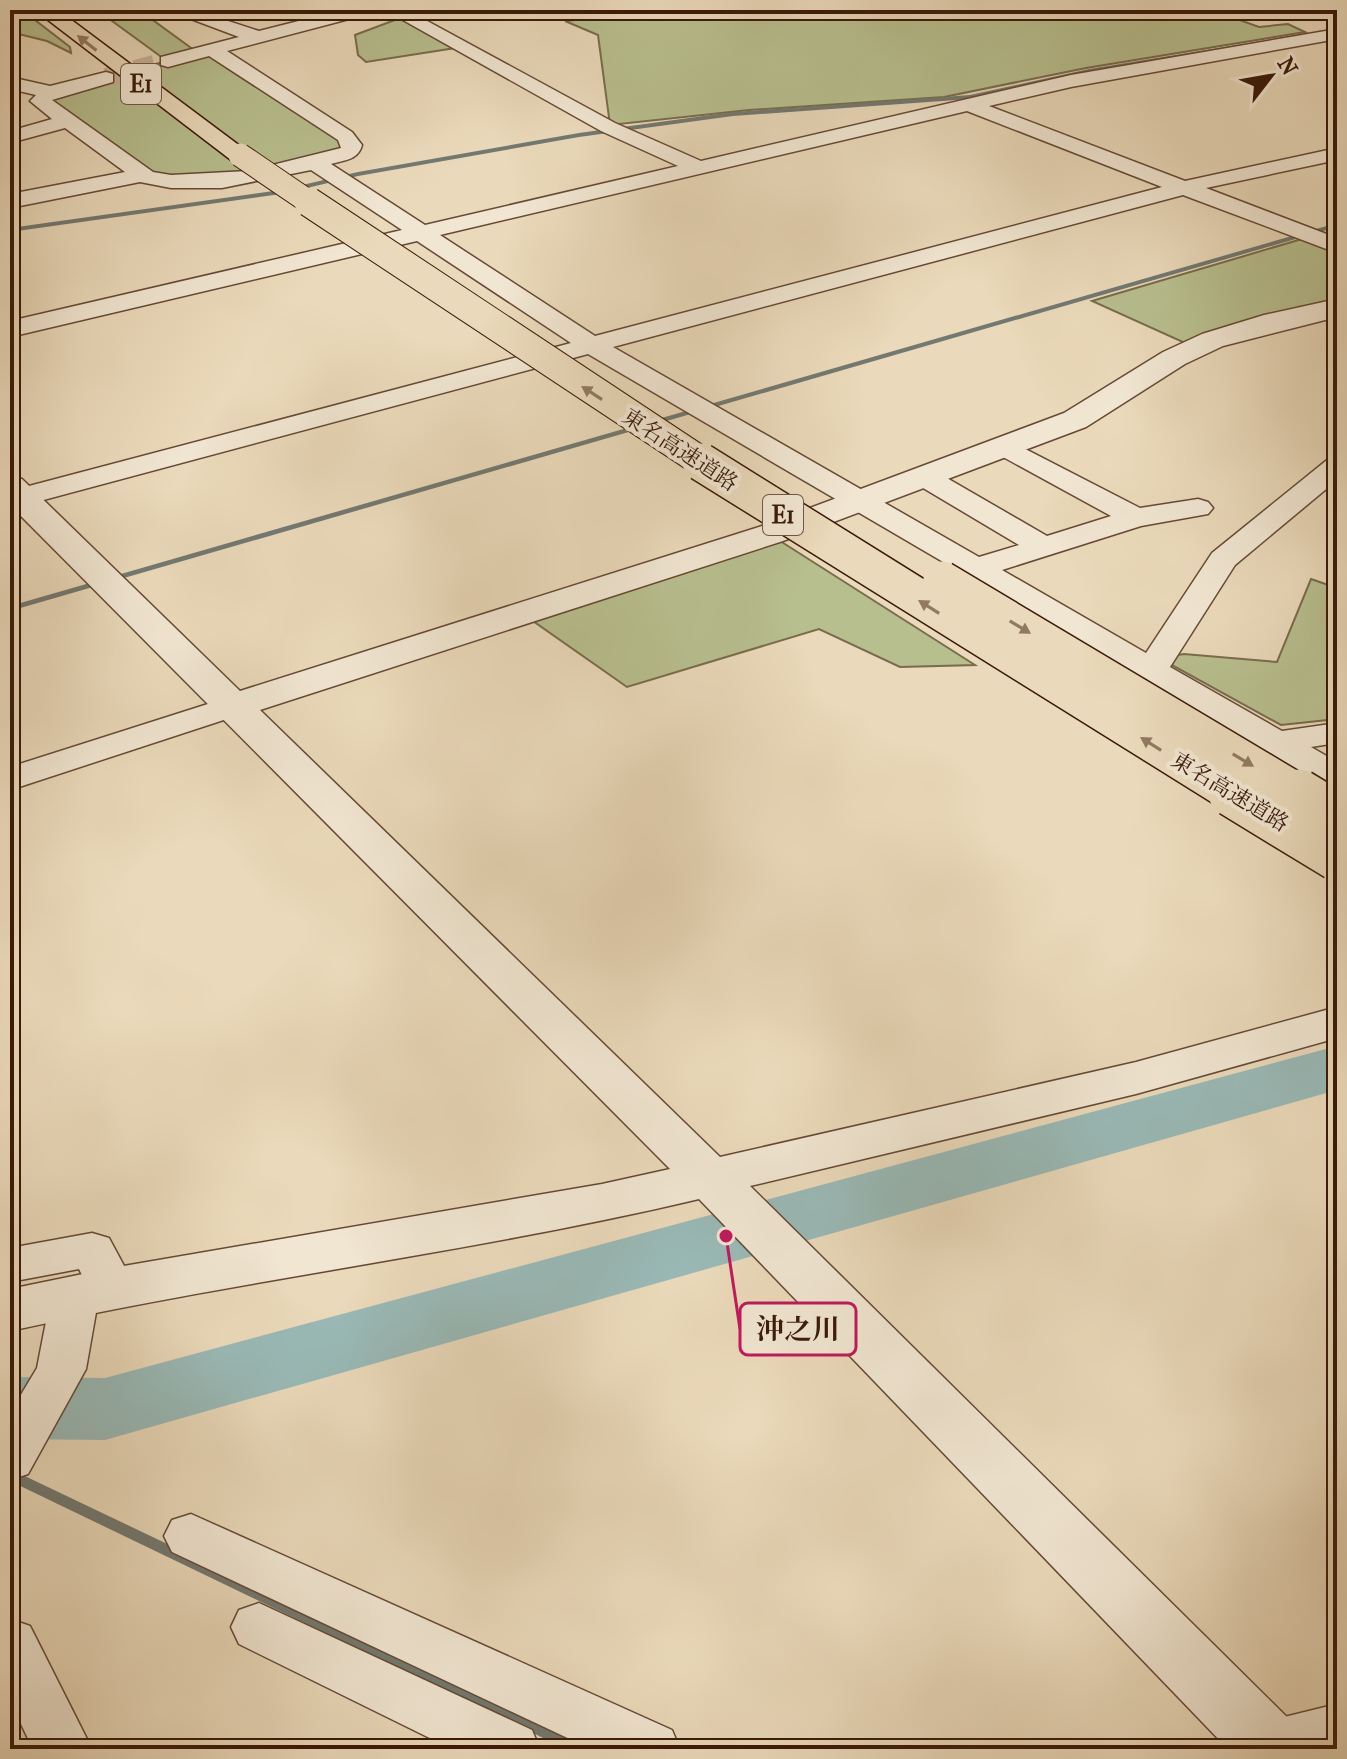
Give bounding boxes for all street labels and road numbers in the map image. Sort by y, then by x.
road number: E1 [121,64,161,104]
street label: 東名高速道路 [618,403,742,497]
road number: E1 [763,495,803,535]
street label: 東名高速道路 [1167,747,1293,837]

